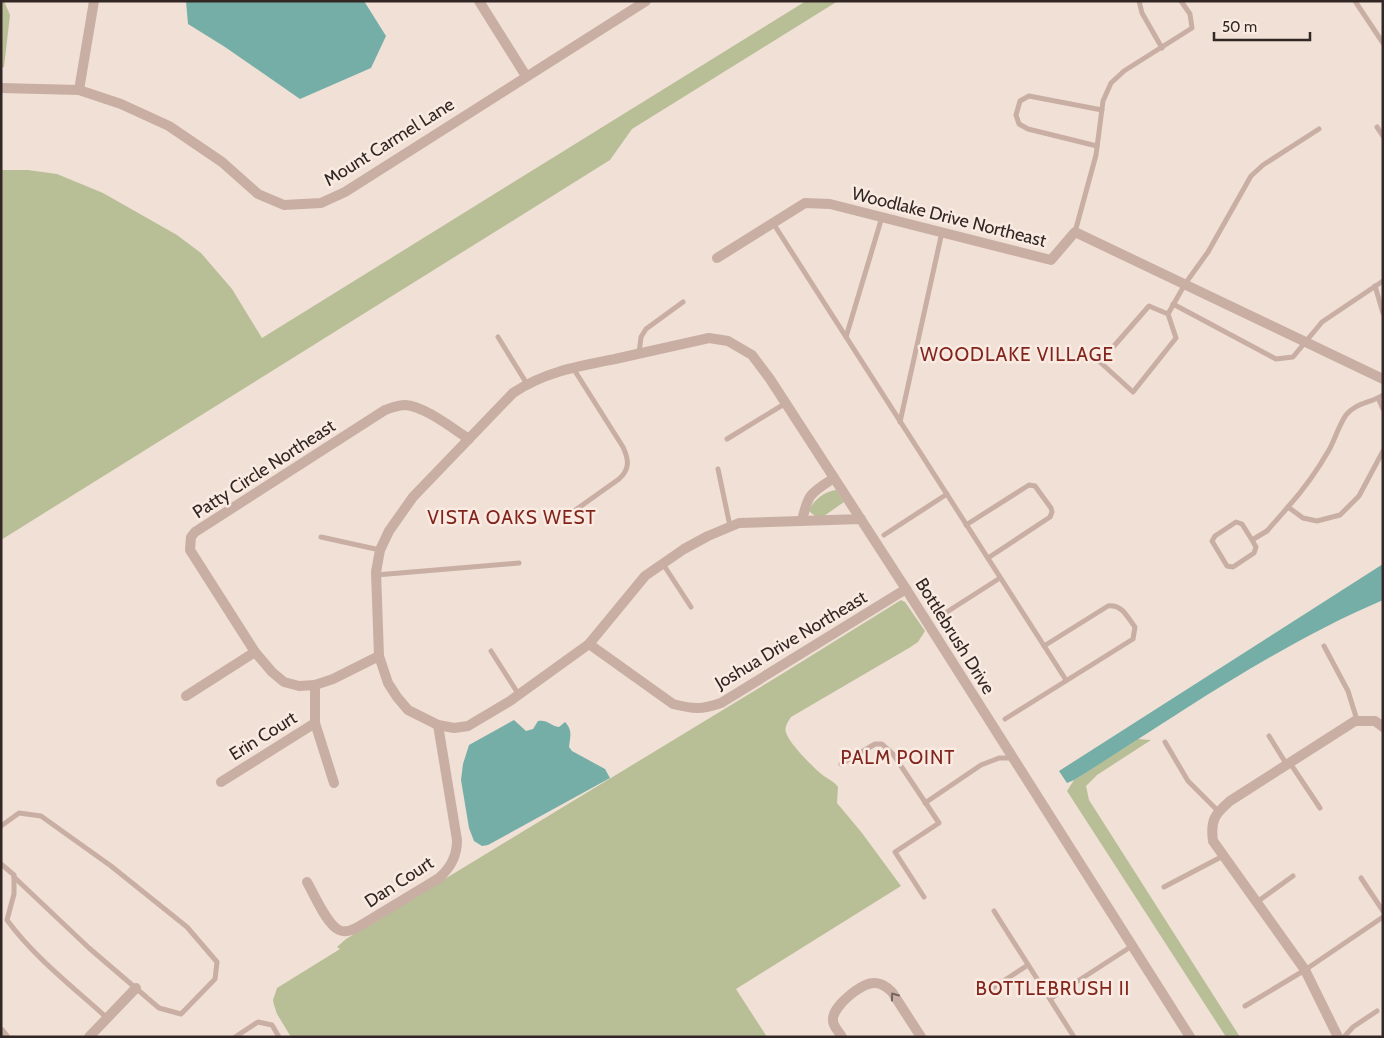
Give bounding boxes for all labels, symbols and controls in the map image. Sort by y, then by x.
scale bar [1214,10,1310,42]
text: 50 m [1222,18,1257,36]
street label: Mount Carmel Lane [320,93,458,191]
street label: Woodlake Drive Northeast [850,182,1048,252]
district label: WOODLAKE VILLAGE [920,343,1114,366]
street label: Patty Circle Northeast [189,415,339,523]
district label: VISTA OAKS WEST [427,506,597,529]
street label: Bottlebrush Drive [910,574,1000,698]
street label: Joshua Drive Northeast [710,586,871,695]
street label: Erin Court [225,707,301,765]
district label: PALM POINT [841,746,955,769]
street label: Dan Court [360,852,438,912]
district label: BOTTLEBRUSH II [976,977,1130,1000]
one-way arrow [891,992,900,1002]

